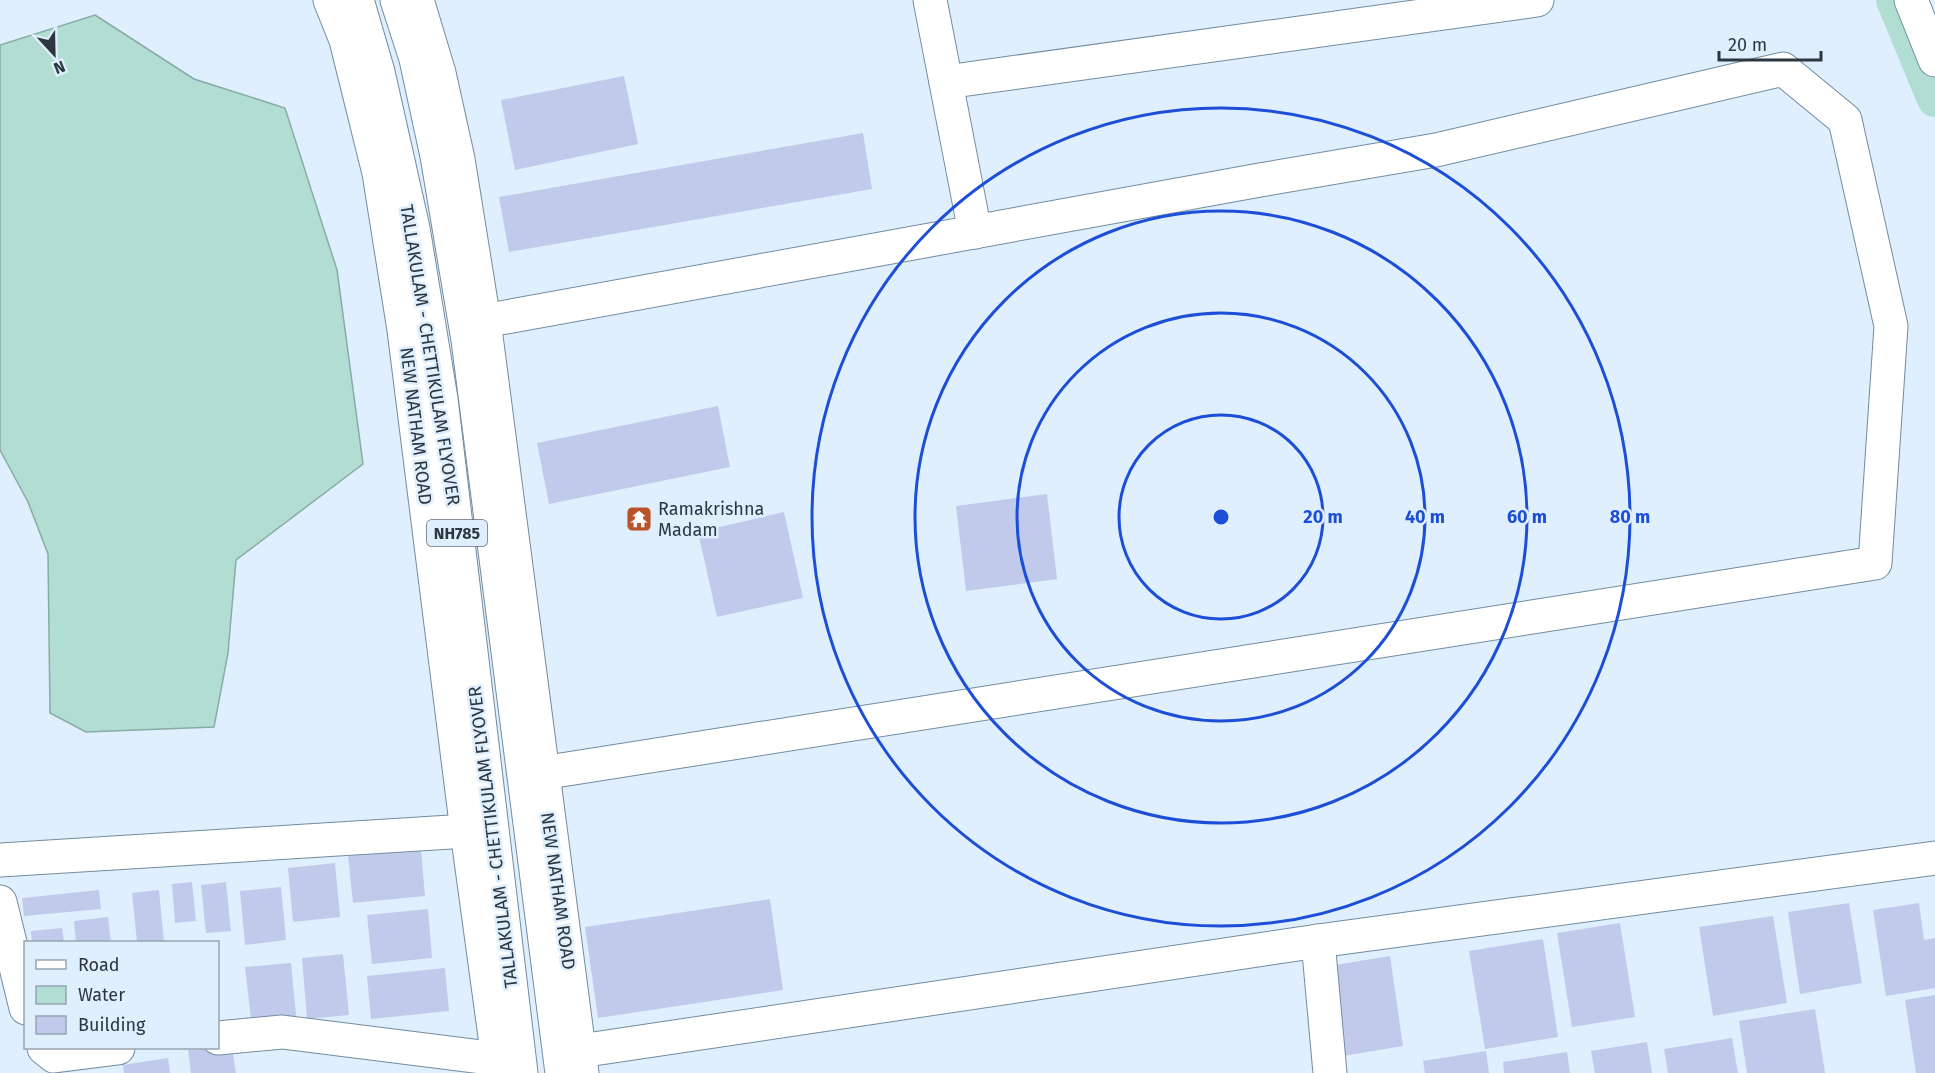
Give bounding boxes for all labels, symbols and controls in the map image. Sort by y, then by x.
north arrow [24,24,84,84]
scale bar [1719,24,1821,62]
text: 20 m [1728,34,1767,56]
text: N [51,57,68,78]
street label: TALLAKULAM - CHETTIKULAM FLYOVER [395,203,465,507]
street label: NEW NATHAM ROAD [395,346,437,506]
place label: Ramakrishna Madam [658,498,764,541]
temple icon: Ramakrishna Madam [624,504,654,534]
text: 20 m [1303,506,1343,528]
text: 40 m [1405,506,1445,528]
text: 60 m [1507,506,1547,528]
text: 80 m [1610,506,1650,528]
centre of rings [1211,507,1231,527]
road number: NH785 [427,520,487,546]
street label: TALLAKULAM - CHETTIKULAM FLYOVER [464,685,522,989]
street label: NEW NATHAM ROAD [536,811,580,971]
legend [24,941,219,1049]
text: Road [78,954,120,976]
text: Water [78,984,125,1006]
text: Building [78,1014,146,1036]

